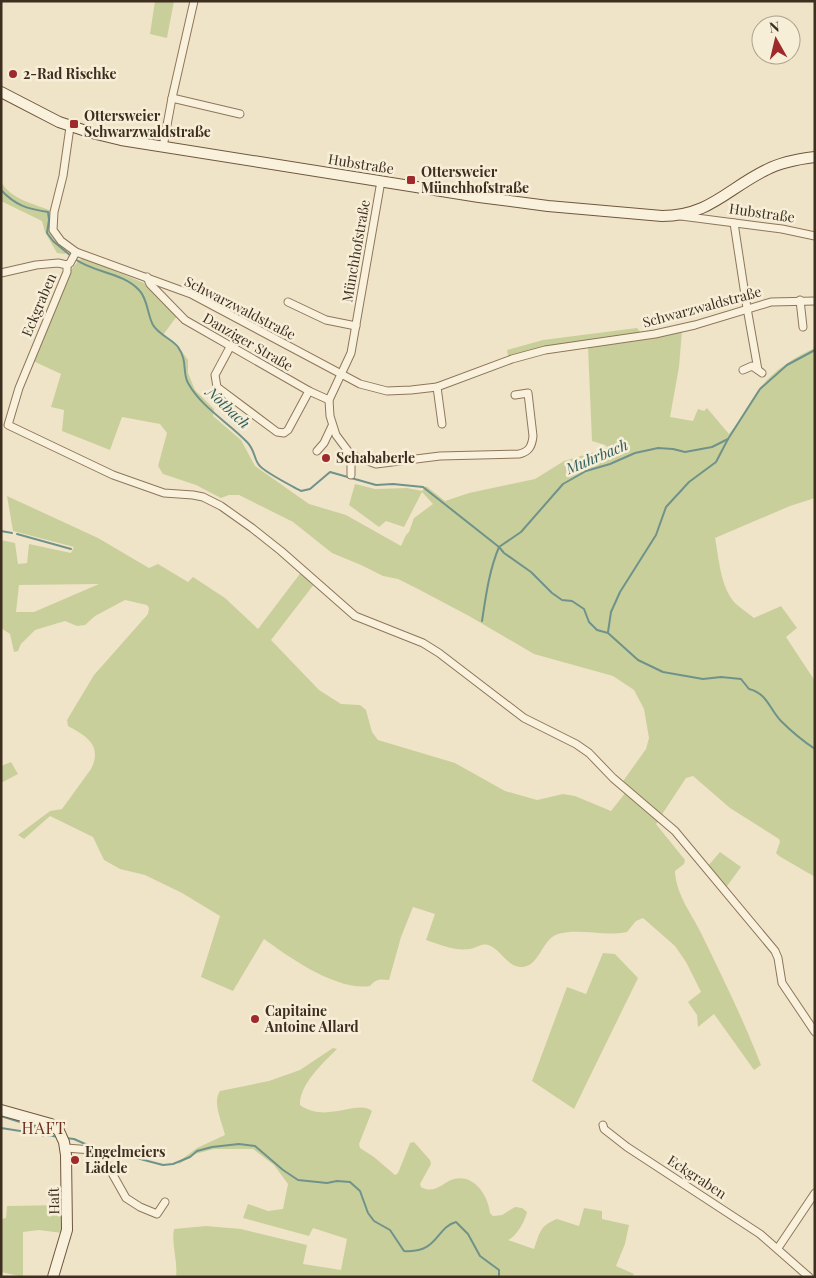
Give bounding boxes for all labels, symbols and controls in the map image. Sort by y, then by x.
north arrow [751,15,801,65]
text: N [768,17,780,37]
place label: 2-Rad Rischke [23,64,116,83]
marker: 2-Rad Rischke [7,68,19,80]
place label: Ottersweier Schwarzwaldstraße [84,106,211,141]
marker: Ottersweier Schwarzwaldstraße [68,118,80,130]
street label: Hubstraße [327,149,395,178]
place label: Ottersweier Münchhofstraße [421,162,529,197]
marker: Ottersweier Münchhofstraße [405,174,417,186]
street label: Münchhofstraße [337,198,374,304]
street label: Hubstraße [728,198,796,227]
street label: Eckgraben [17,270,61,339]
street label: Schwarzwaldstraße [181,271,299,344]
street label: Schwarzwaldstraße [640,282,763,332]
street label: Danziger Straße [200,308,297,375]
water label: Notbach [201,381,255,433]
water label: Muhrbach [562,434,631,479]
place label: Schababerle [336,448,415,467]
marker: Schababerle [320,452,332,464]
place label: Capitaine Antoine Allard [264,1001,359,1036]
marker: Capitaine Antoine Allard [249,1013,261,1025]
district label: HAFT [22,1117,66,1138]
place label: Engelmeiers Lädele [85,1142,165,1177]
street label: Eckgraben [664,1150,731,1203]
marker: Engelmeiers Lädele [69,1154,81,1166]
street label: Haft [44,1186,63,1215]

